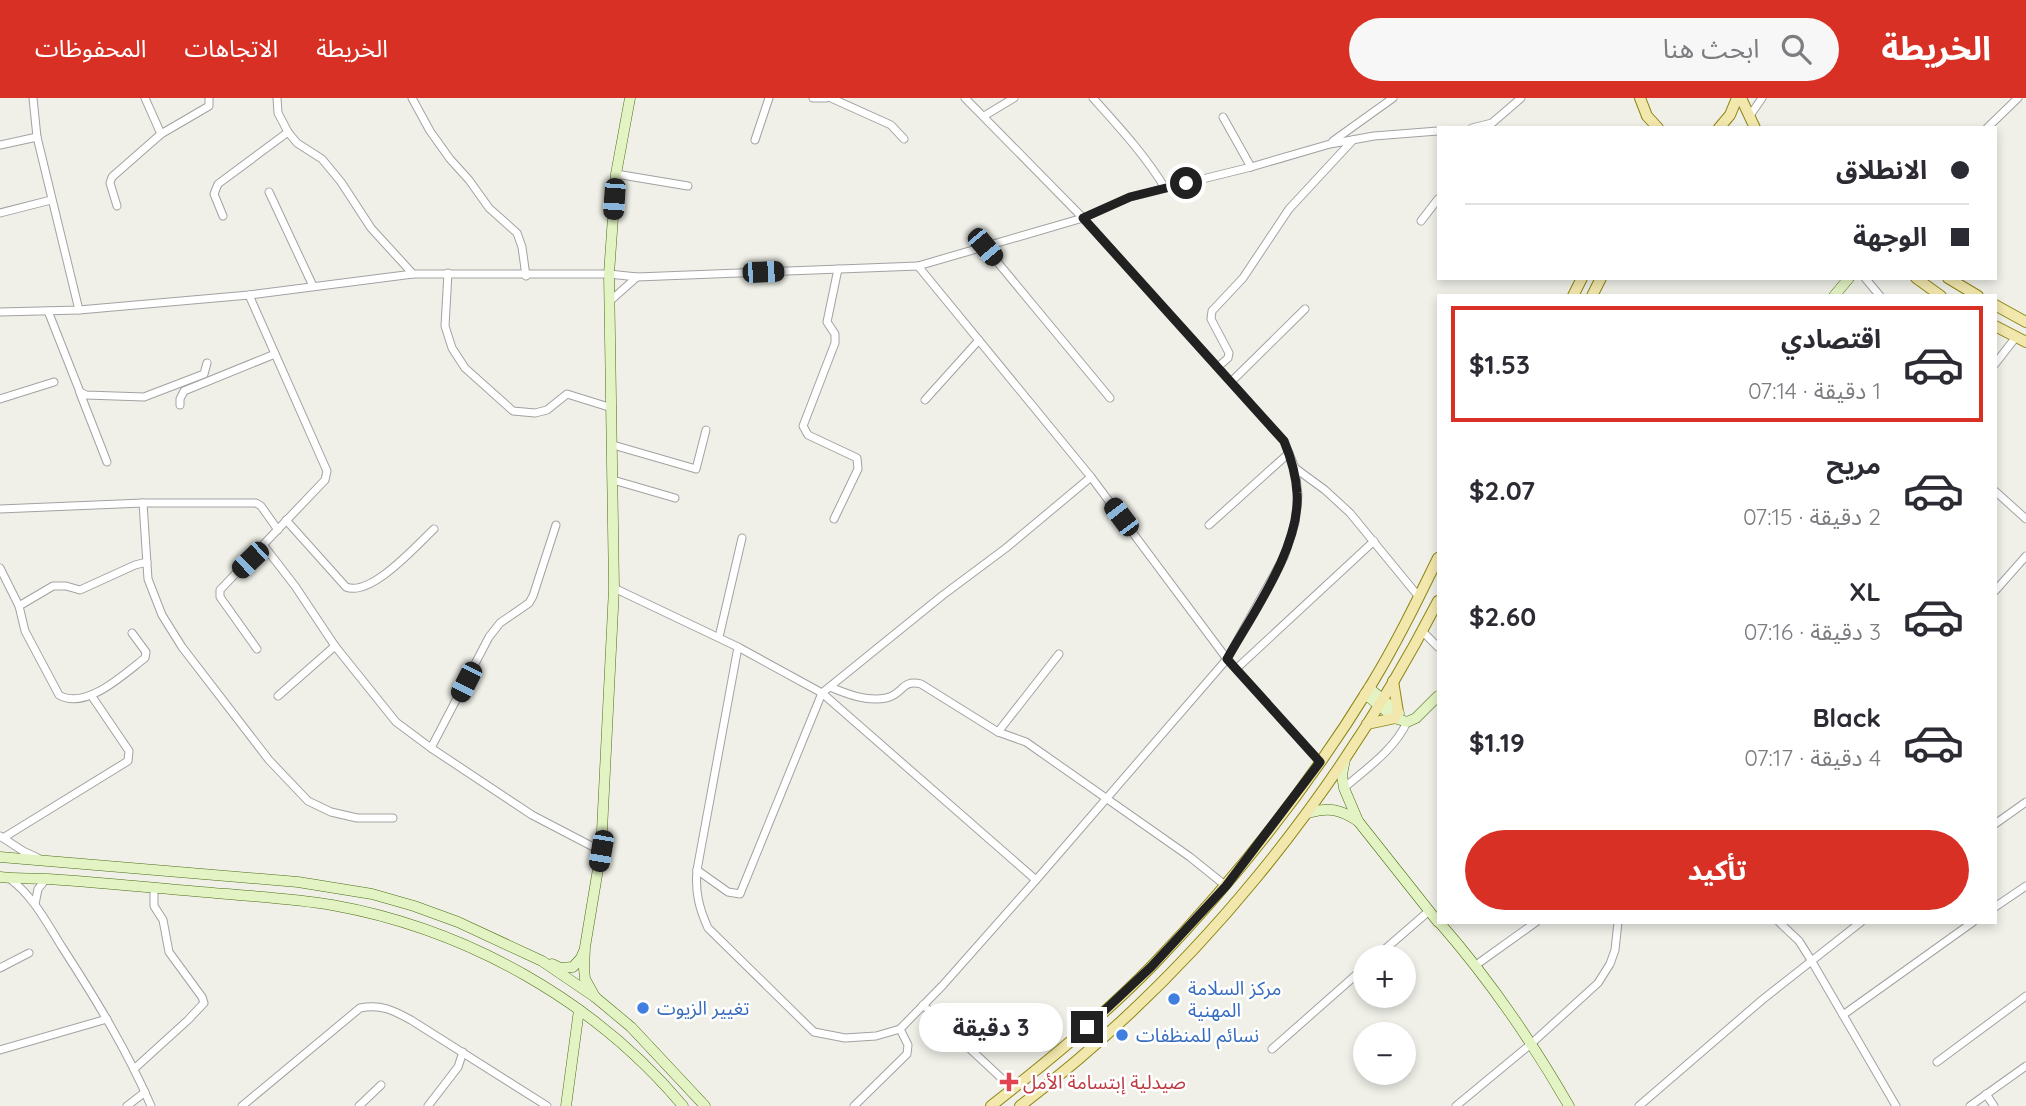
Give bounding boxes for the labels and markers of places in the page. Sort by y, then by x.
place label: مركز السلامة المهنية [1188,976,1281,1022]
marker: مركز السلامة المهنية [1166,991,1182,1007]
place label: تغيير الزيوت [657,996,749,1020]
marker: تغيير الزيوت [635,1000,651,1016]
place label: نسائم للمنظفات [1136,1023,1259,1050]
marker: نسائم للمنظفات [1114,1027,1130,1043]
place label: صيدلية إبتسامة الأمل [1023,1070,1186,1095]
marker: صيدلية إبتسامة الأمل [1001,1074,1017,1090]

